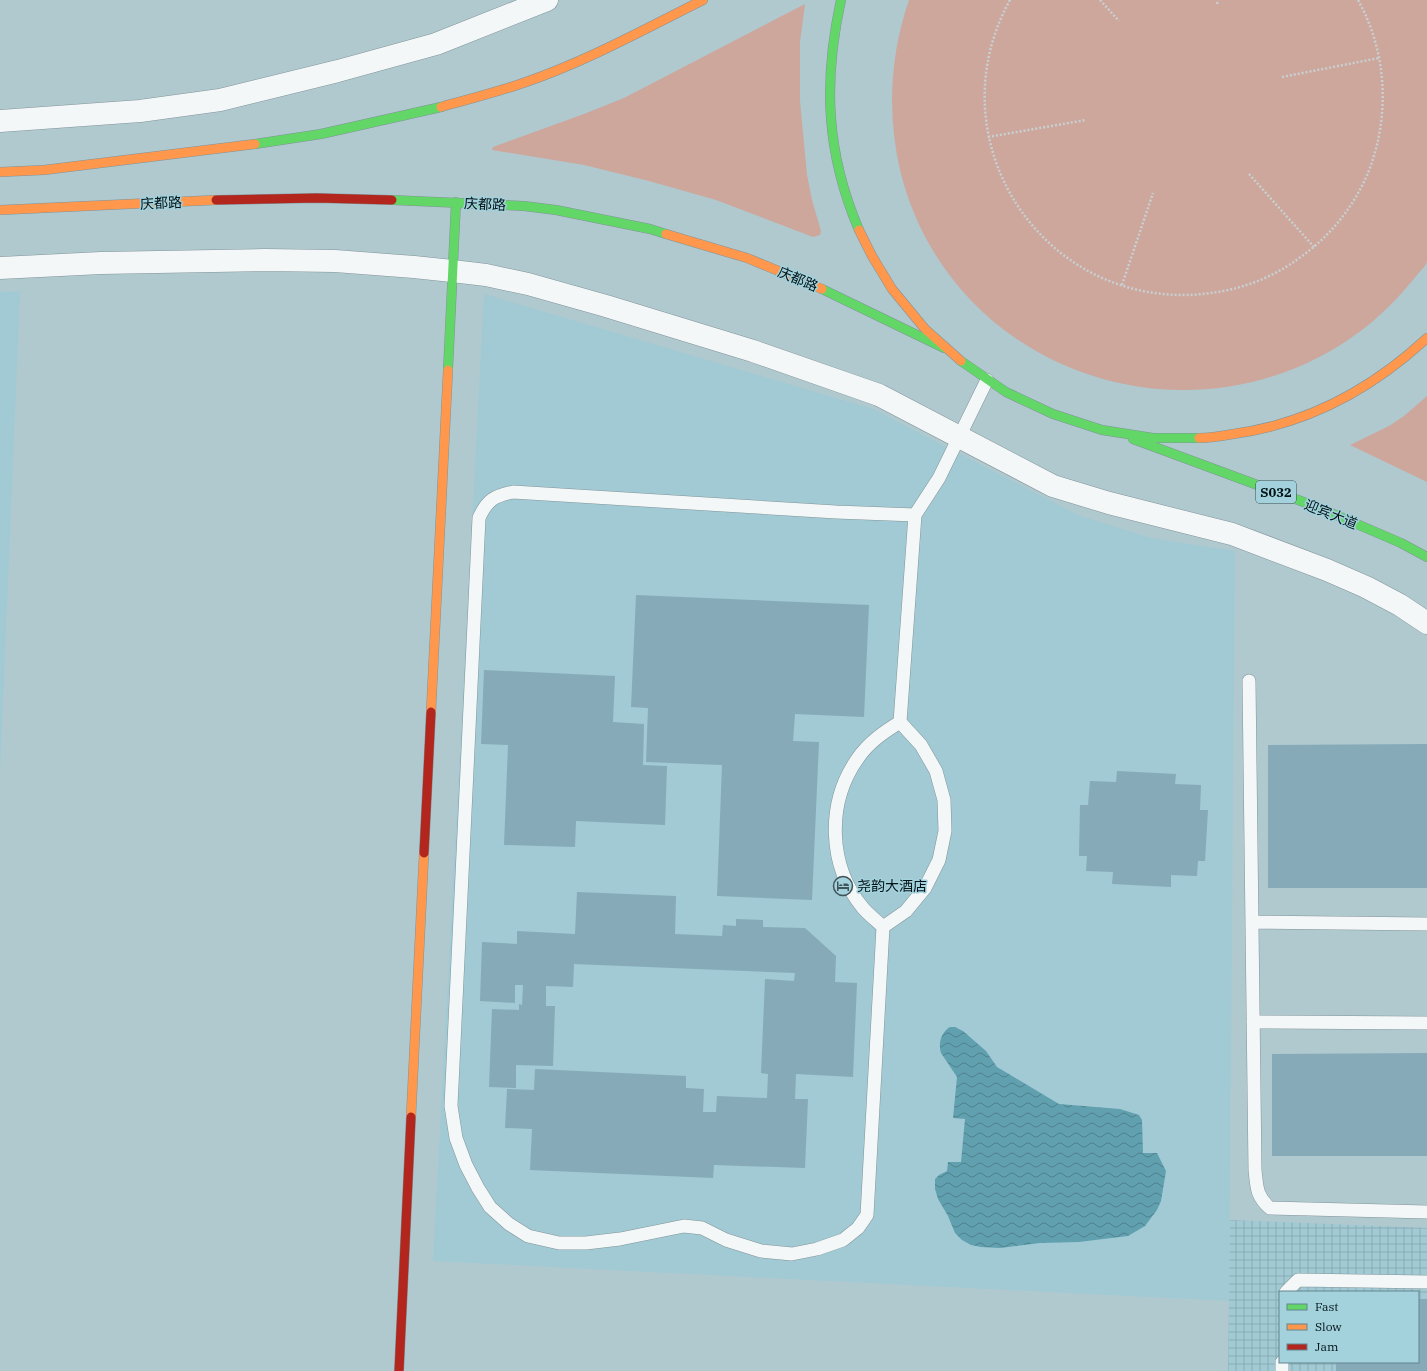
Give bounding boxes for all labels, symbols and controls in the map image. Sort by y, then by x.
street label: 庆都路 [140,193,182,213]
street label: 庆都路 [464,194,506,214]
street label: 庆都路 [775,263,821,295]
road number: S032 [1256,481,1296,503]
street label: 迎宾大道 [1302,495,1360,533]
hotel icon: 尧韵大酒店 [832,875,854,897]
place label: 尧韵大酒店 [857,877,927,895]
legend [1279,1291,1419,1363]
text: Fast [1315,1299,1339,1314]
text: Slow [1315,1319,1342,1334]
text: Jam [1315,1339,1339,1354]

